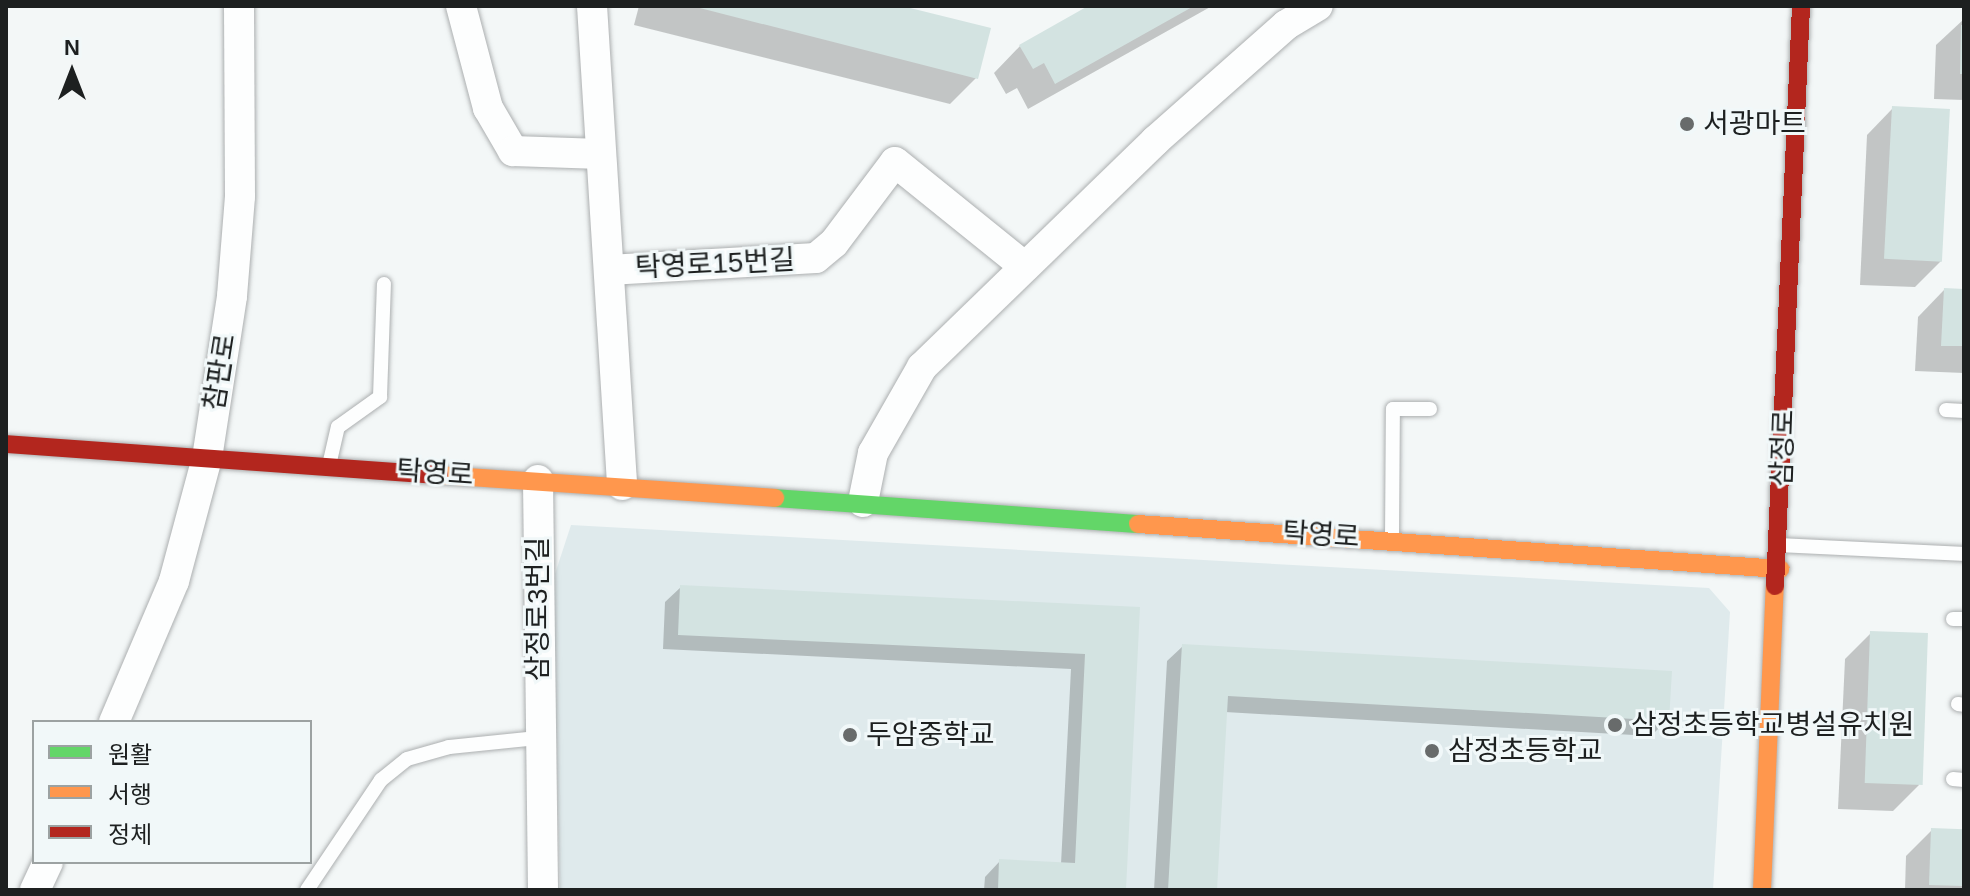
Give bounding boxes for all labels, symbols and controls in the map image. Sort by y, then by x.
north arrow [32,32,112,112]
text: N [64,35,80,60]
place label: 서광마트 [1703,107,1806,141]
marker: 서광마트 [1678,115,1696,133]
street label: 탁영로15번길 [634,243,796,285]
street label: 참판로 [197,331,243,413]
street label: 삼정로 [1765,409,1801,487]
street label: 탁영로 [395,454,475,492]
street label: 탁영로 [1281,516,1361,554]
street label: 삼정로3번길 [521,537,555,681]
place label: 삼정초등학교병설유치원 [1631,708,1914,742]
marker: 삼정초등학교병설유치원 [1606,716,1624,734]
place label: 두암중학교 [866,718,995,752]
legend [32,720,312,864]
marker: 두암중학교 [841,726,859,744]
place label: 삼정초등학교 [1448,734,1603,768]
text: 원활 [108,741,152,768]
marker: 삼정초등학교 [1423,742,1441,760]
text: 서행 [108,781,152,808]
text: 정체 [108,821,152,848]

